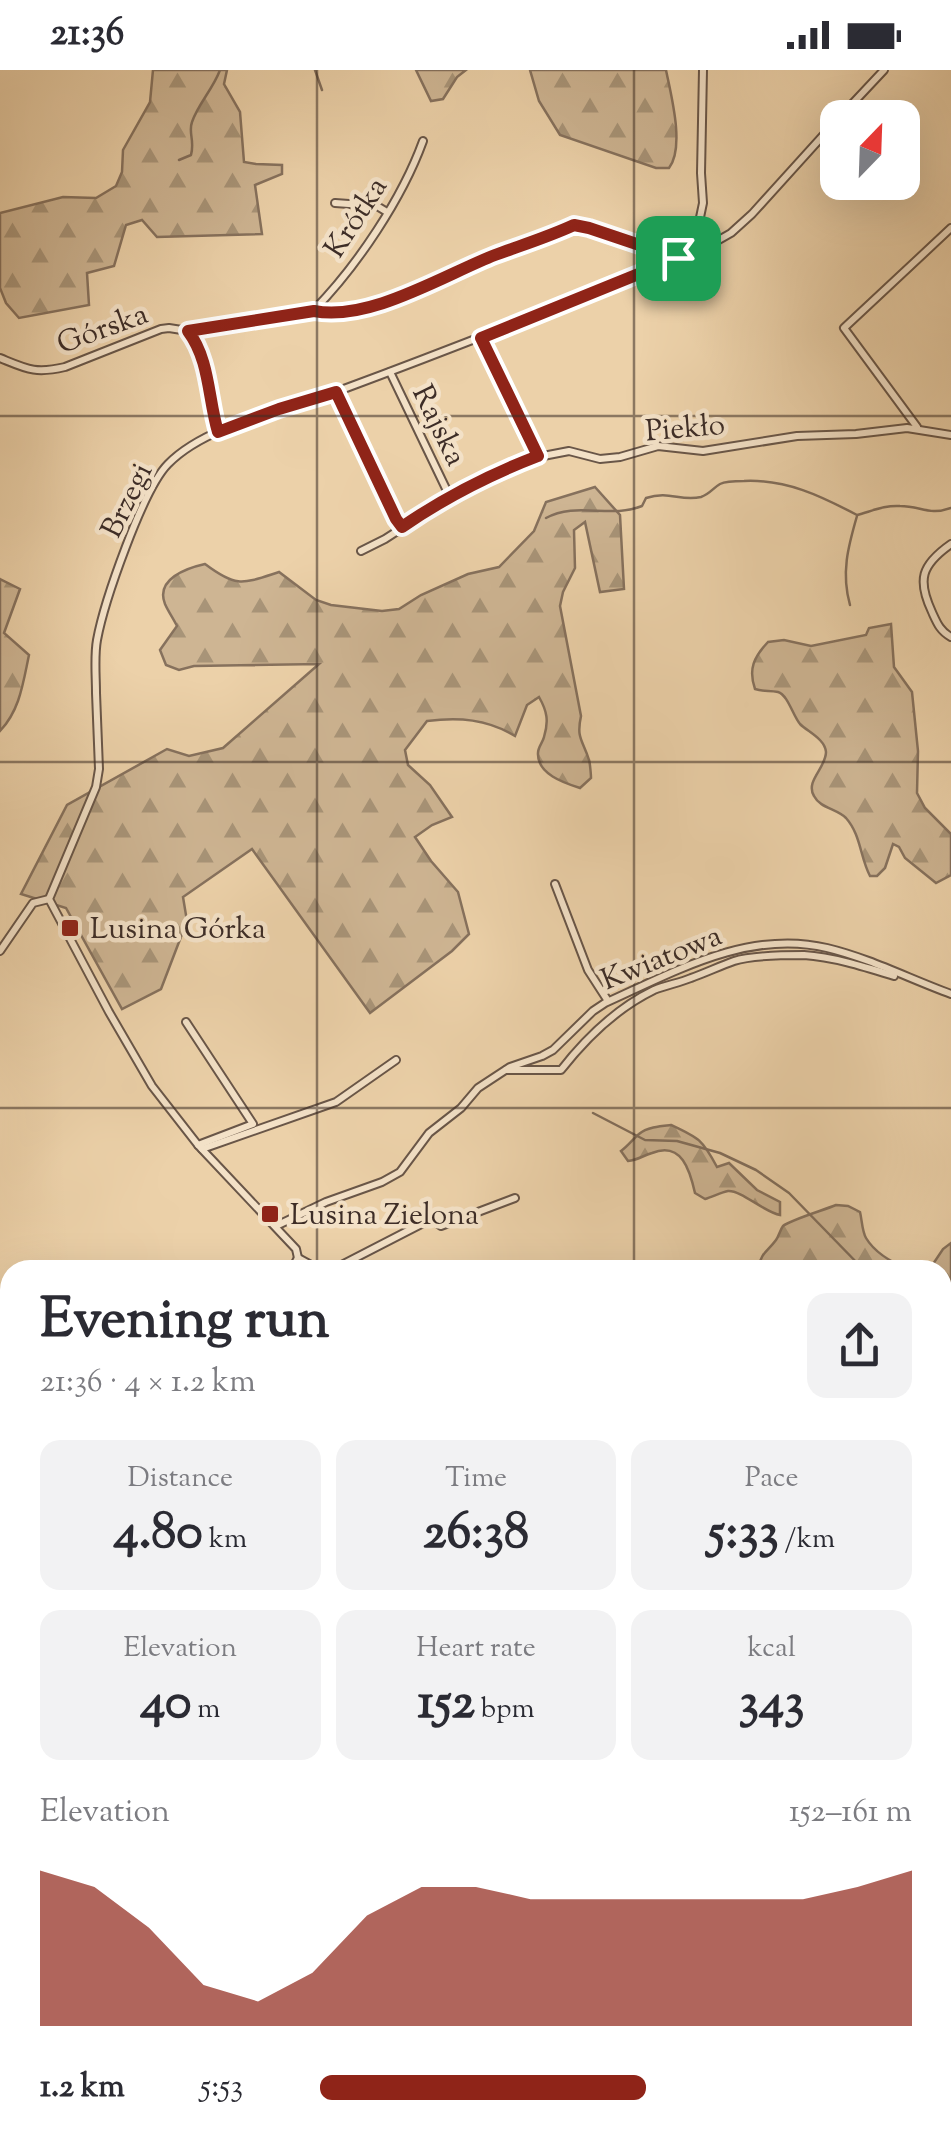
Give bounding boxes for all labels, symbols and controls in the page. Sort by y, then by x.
text: 21:36 [50,8,124,62]
north arrow [820,100,920,200]
map controls [820,100,920,200]
street label: Krótka [315,169,399,267]
pin [636,216,721,301]
icon: arrive [651,231,706,286]
street label: Górska [51,294,155,367]
street label: Rajska [400,378,476,474]
street label: Piekło [644,405,727,454]
street label: Brzegi [92,456,165,546]
place label: Lusina Górka [90,909,266,952]
street label: Kwiatowa [595,916,729,1003]
marker: Lusina Górka [59,917,81,939]
place label: Lusina Zielona [290,1195,479,1238]
marker: Lusina Zielona [259,1203,281,1225]
text: Evening run [40,1283,329,1362]
button: share [807,1293,912,1398]
text: 21:36 · 4 × 1.2 km [40,1360,256,1406]
text: Distance [128,1459,233,1499]
text: Time [445,1459,507,1499]
text: Pace [745,1459,798,1499]
text: 4.80 [114,1499,203,1571]
text: 26:38 [423,1499,529,1571]
text: 5:33 [708,1499,779,1571]
text: km [203,1520,247,1560]
text: /km [779,1520,835,1560]
text: Elevation [124,1629,237,1669]
text: Heart rate [416,1629,536,1669]
text: kcal [748,1629,796,1669]
text: 40 [140,1669,191,1741]
text: 152 [417,1669,475,1741]
text: 343 [739,1669,804,1741]
text: m [191,1690,220,1730]
text: bpm [475,1690,535,1730]
text: Elevation [40,1790,170,1836]
text: 152–161 m [789,1790,912,1836]
text: 1.2 km [40,2065,125,2111]
text: 5:53 [200,2065,243,2111]

